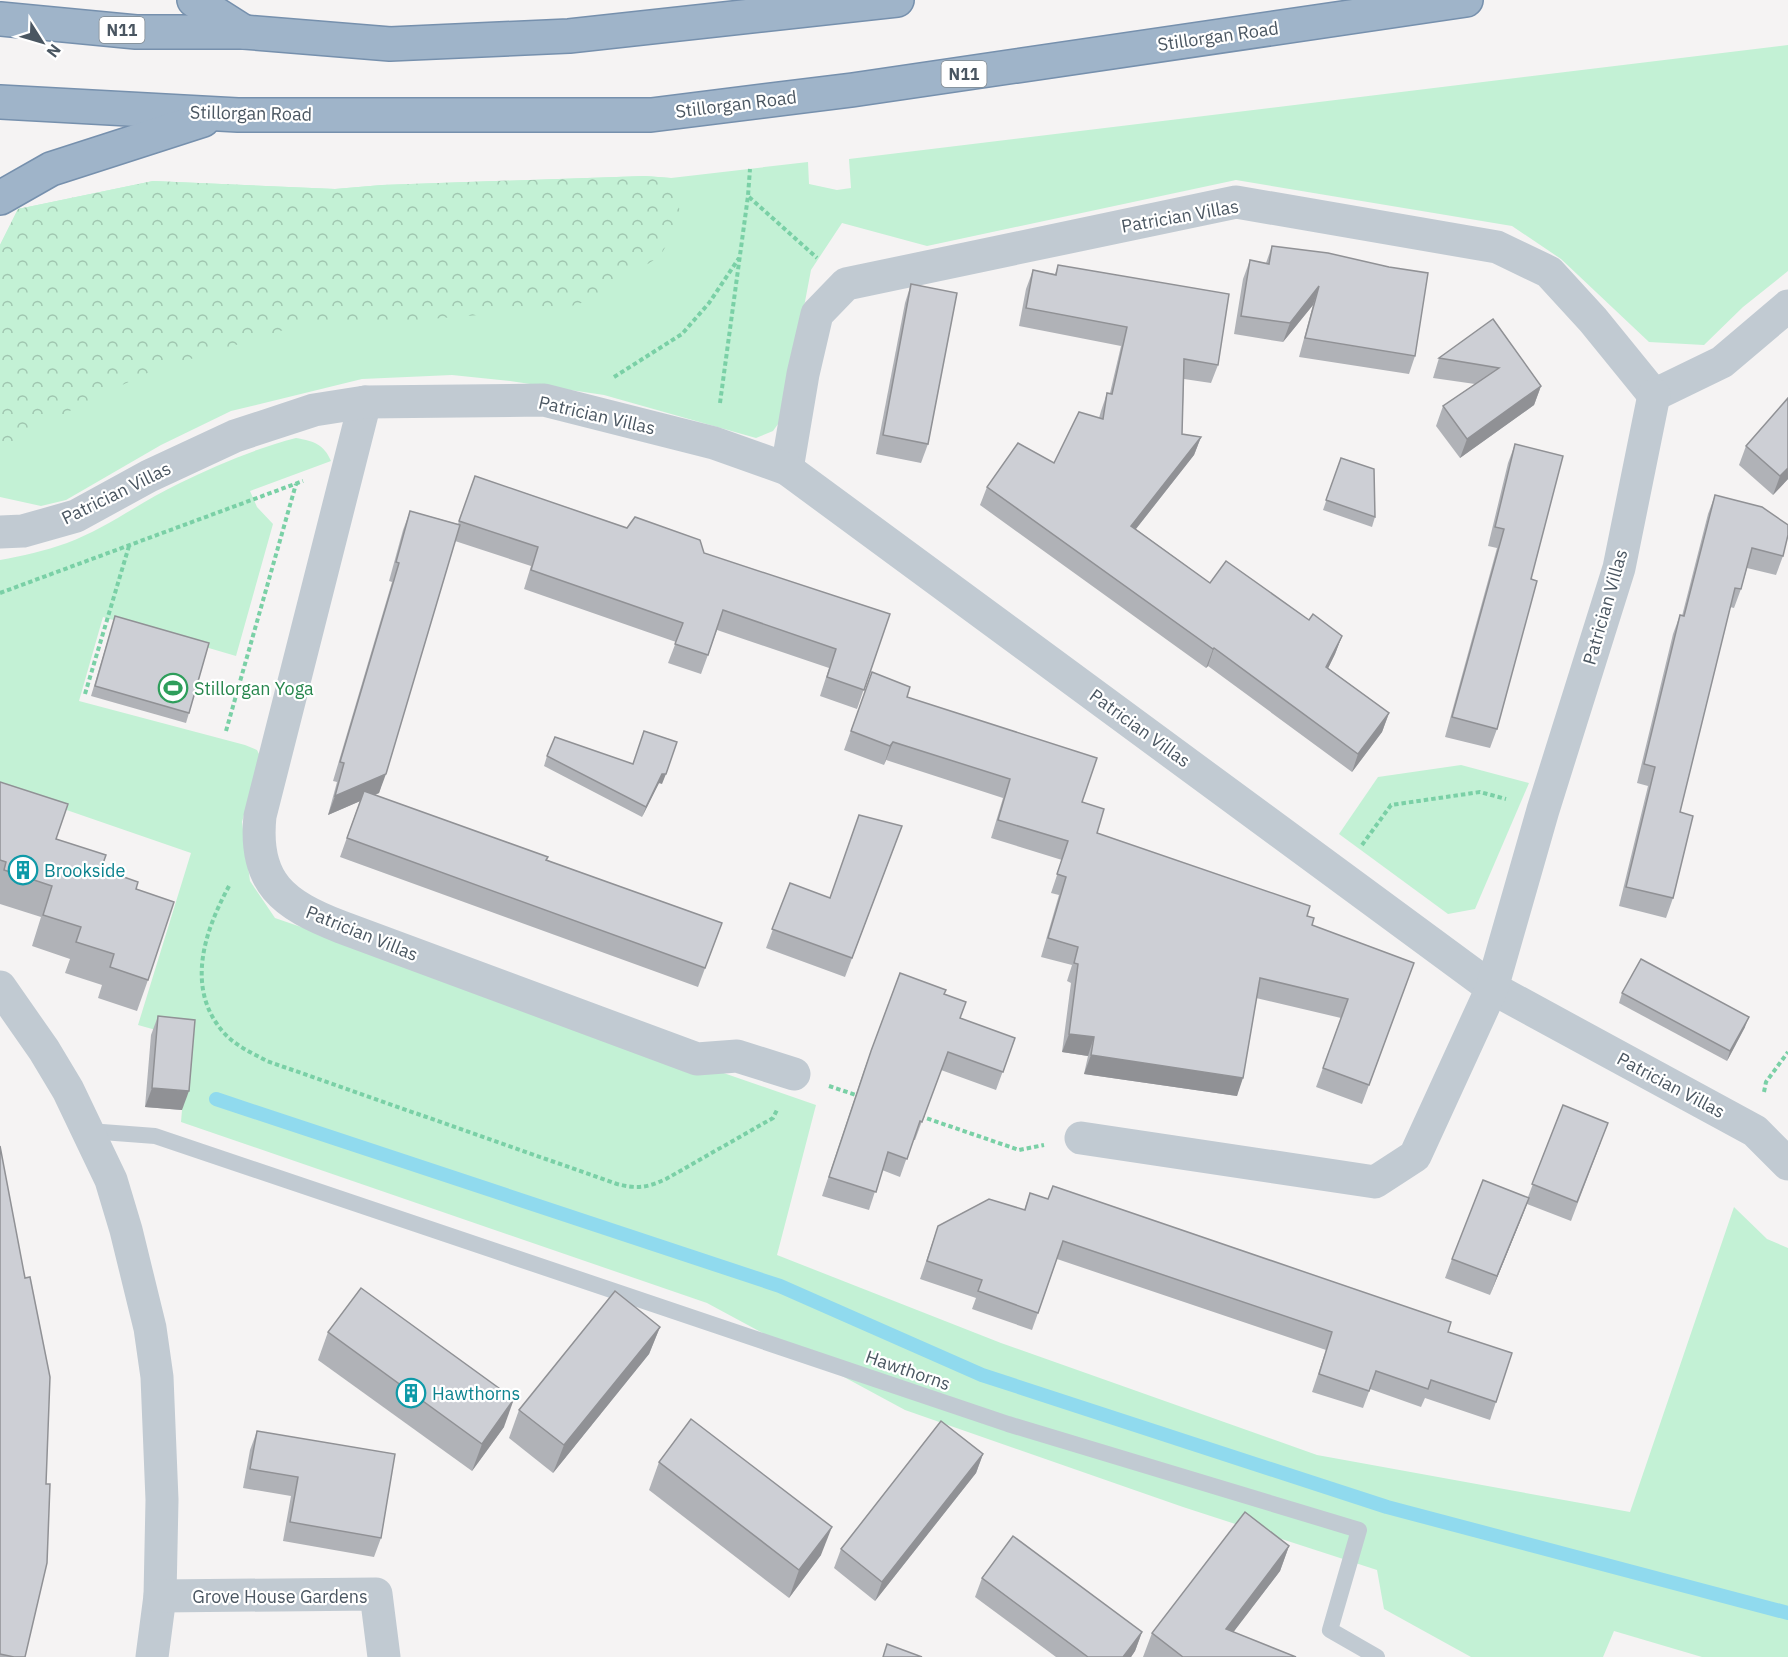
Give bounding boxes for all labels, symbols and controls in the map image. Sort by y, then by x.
north arrow [12,12,72,72]
street label: Stillorgan Road [1156,16,1280,56]
road number: N11 [100,17,144,43]
text: N [43,40,65,62]
road number: N11 [942,61,986,87]
street label: Stillorgan Road [674,85,798,123]
street label: Stillorgan Road [190,100,312,126]
street label: Patrician Villas [1119,194,1241,238]
street label: Patrician Villas [536,390,658,440]
street label: Patrician Villas [58,457,174,529]
street label: Patrician Villas [1578,547,1632,667]
sports icon: Stillorgan Yoga [157,672,189,704]
place label: Stillorgan Yoga [194,677,314,700]
street label: Patrician Villas [1085,684,1195,772]
building icon: Brookside [7,854,39,886]
place label: Brookside [44,859,125,882]
street label: Patrician Villas [303,900,421,966]
street label: Patrician Villas [1613,1047,1729,1123]
street label: Hawthorns [862,1345,954,1395]
building icon: Hawthorns [395,1377,427,1409]
place label: Hawthorns [432,1382,520,1405]
street label: Grove House Gardens [192,1585,368,1608]

